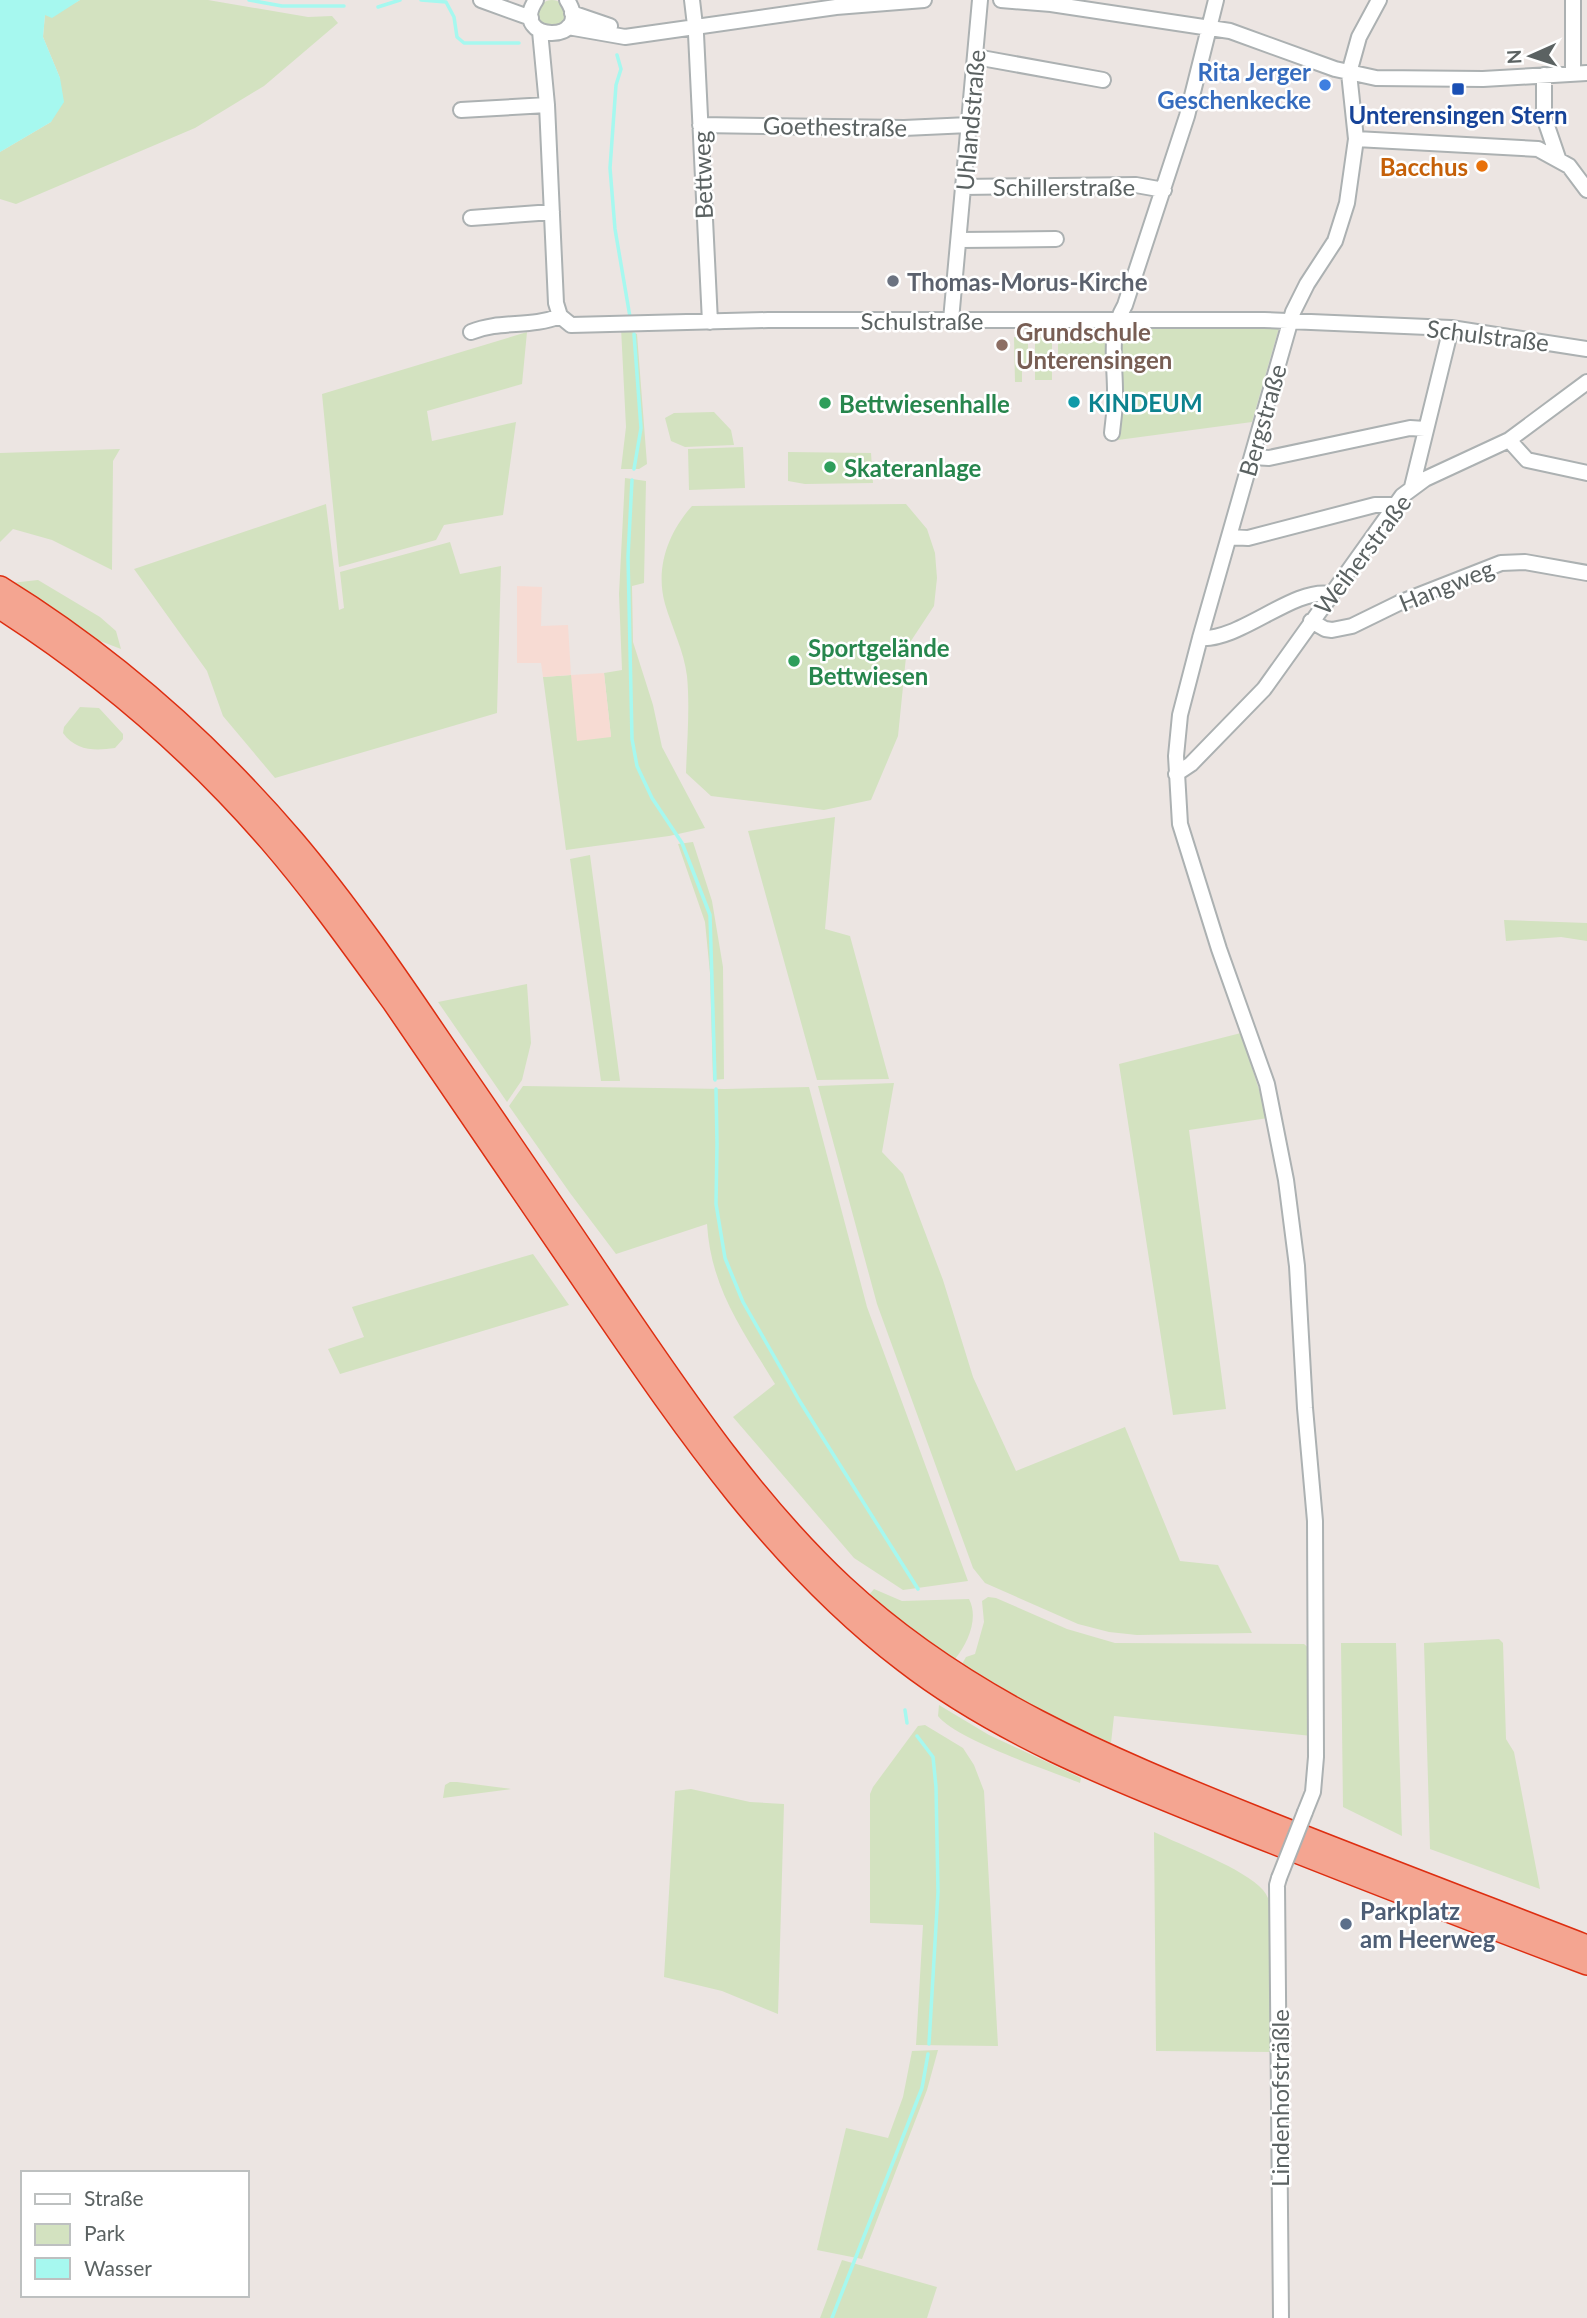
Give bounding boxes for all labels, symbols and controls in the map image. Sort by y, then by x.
north arrow [1496,21,1566,91]
street label: Uhlandstraße [949,48,991,192]
text: N [1502,49,1525,65]
place label: Rita Jerger Geschenkecke [1157,57,1311,114]
marker: Rita Jerger Geschenkecke [1317,77,1333,93]
marker: Unterensingen Stern [1450,81,1466,97]
place label: Unterensingen Stern [1349,100,1568,129]
street label: Goethestraße [763,110,907,142]
street label: Bettweg [686,130,718,220]
place label: Bacchus [1380,152,1468,181]
marker: Bacchus [1474,158,1490,174]
street label: Schillerstraße [993,172,1135,201]
place label: Thomas-Morus-Kirche [907,267,1148,296]
marker: Thomas-Morus-Kirche [885,273,901,289]
street label: Schulstraße [861,306,983,335]
street label: Schulstraße [1425,313,1551,357]
place label: Grundschule Unterensingen [1016,317,1172,374]
marker: Grundschule Unterensingen [994,337,1010,353]
street label: Bergstraße [1232,361,1292,479]
place label: KINDEUM [1088,388,1203,417]
place label: Bettwiesenhalle [839,389,1010,418]
marker: KINDEUM [1066,394,1082,410]
marker: Bettwiesenhalle [817,395,833,411]
place label: Skateranlage [844,453,982,482]
marker: Skateranlage [822,459,838,475]
street label: Weiherstraße [1307,488,1417,620]
street label: Hangweg [1394,553,1498,617]
place label: Sportgelände Bettwiesen [808,633,950,690]
marker: Sportgelände Bettwiesen [786,653,802,669]
place label: Parkplatz am Heerweg [1360,1896,1496,1953]
marker: Parkplatz am Heerweg [1338,1916,1354,1932]
street label: Lindenhofsträßle [1265,2009,1294,2187]
legend [21,2171,248,2297]
text: Straße [84,2185,144,2210]
text: Park [84,2220,125,2245]
text: Wasser [84,2255,152,2280]

